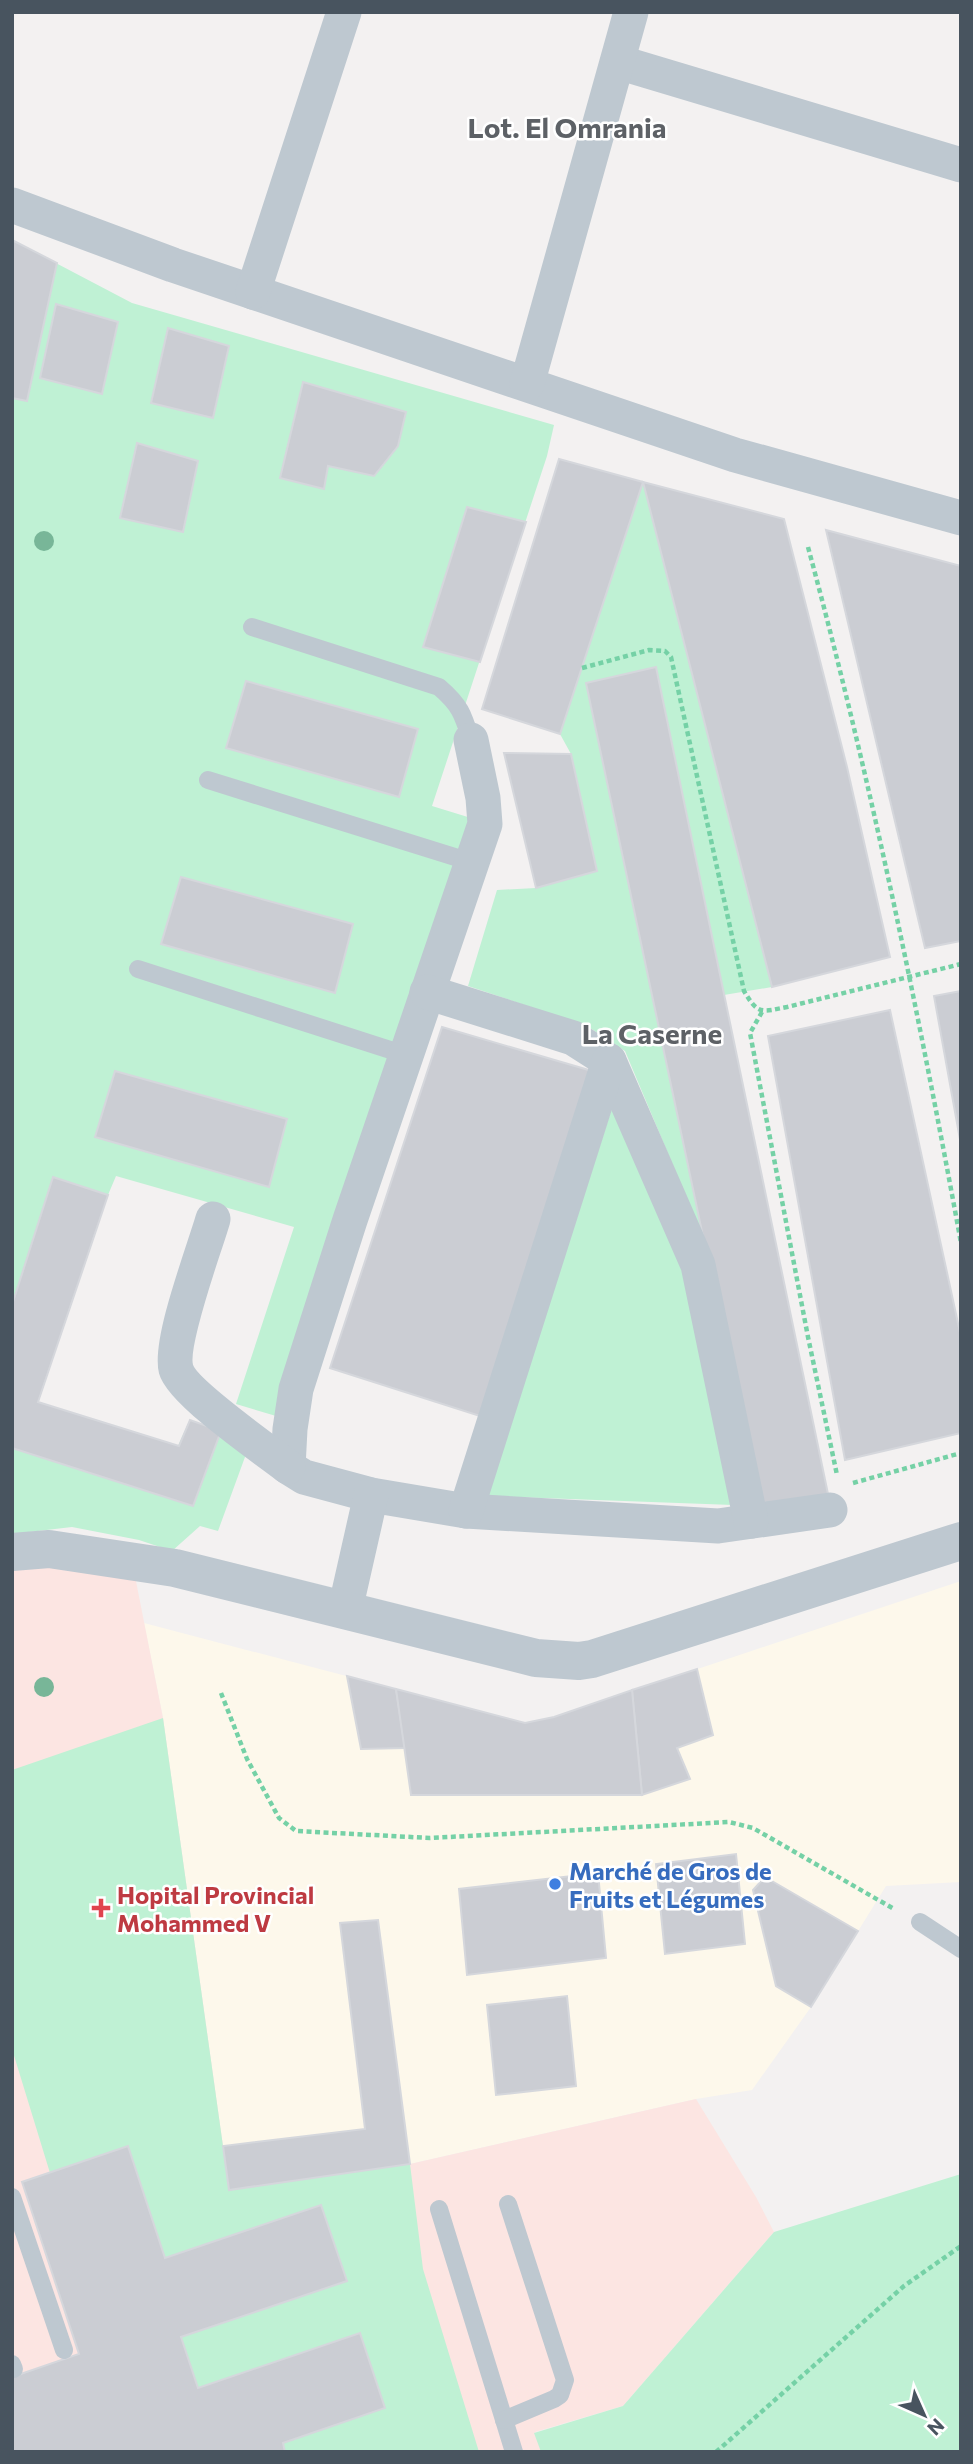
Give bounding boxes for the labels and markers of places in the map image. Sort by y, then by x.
place label: Marché de Gros de Fruits et Légumes [569,1856,772,1913]
marker: Marché de Gros de Fruits et Légumes [547,1876,563,1892]
place label: Hopital Provincial Mohammed V [117,1880,314,1937]
marker: Hopital Provincial Mohammed V [91,1898,111,1918]

